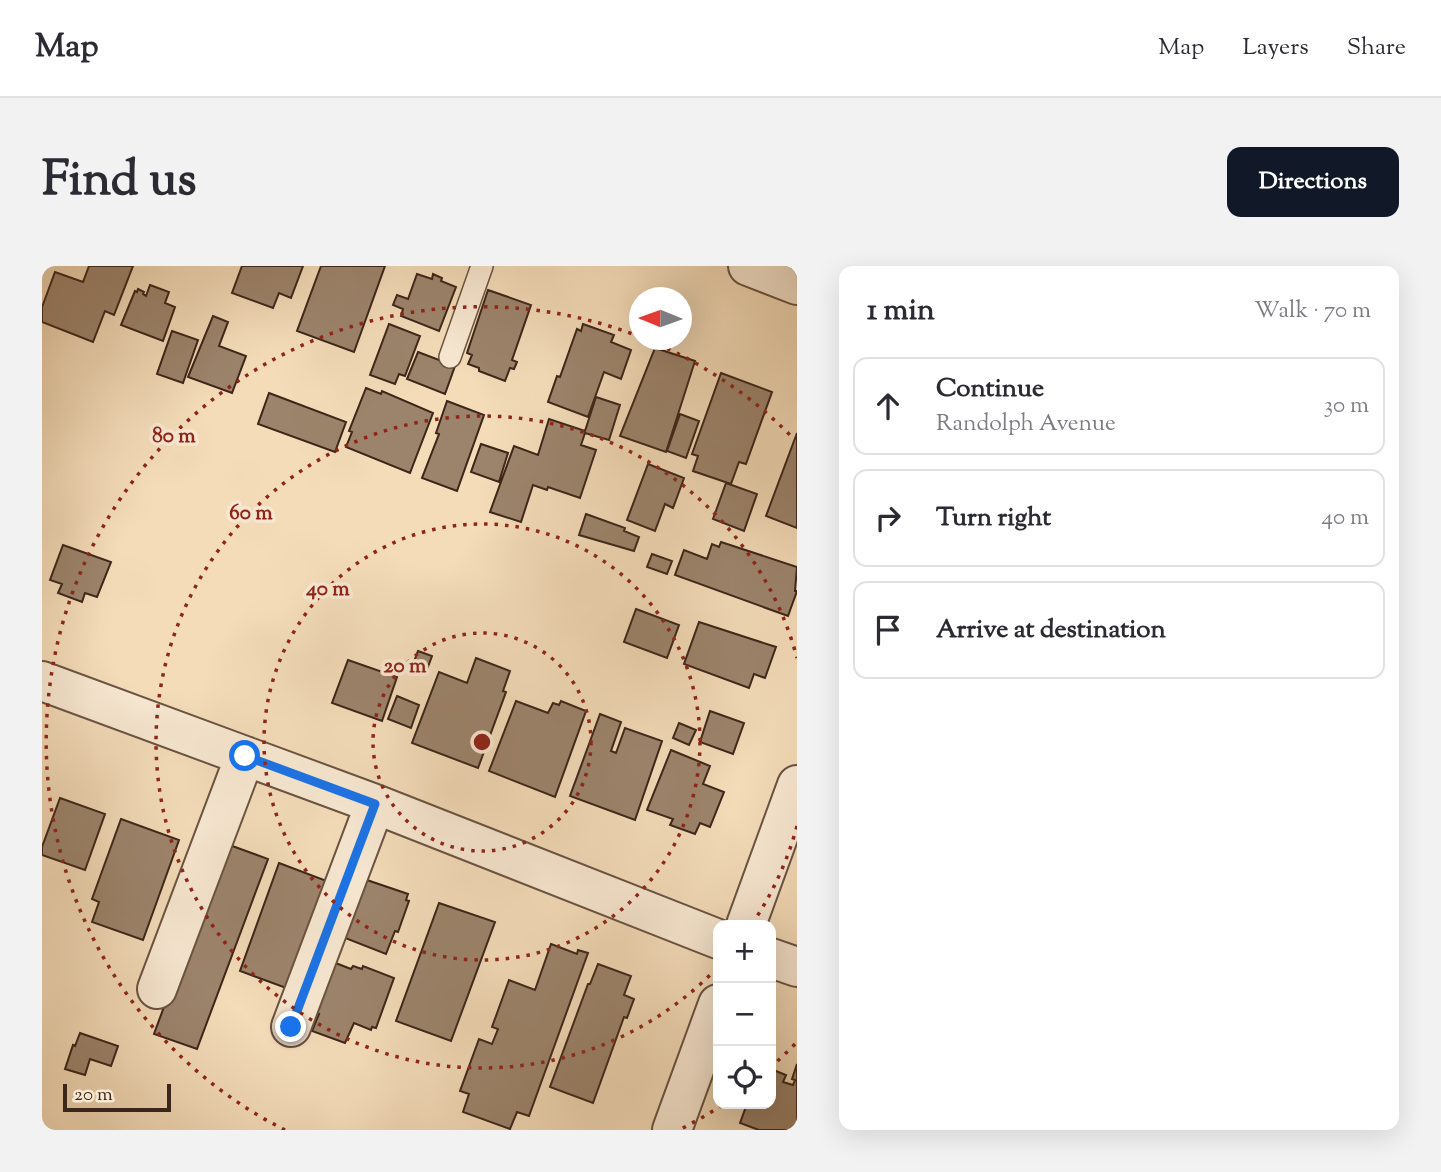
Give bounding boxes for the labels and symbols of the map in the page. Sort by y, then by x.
north arrow [629,287,692,350]
text: 80 m [152,422,196,452]
text: 60 m [229,499,273,529]
text: 40 m [305,575,350,605]
text: 20 m [384,652,427,682]
centre of rings [470,730,494,754]
route start [229,740,260,771]
route end [275,1011,306,1042]
scale bar [63,1081,172,1113]

